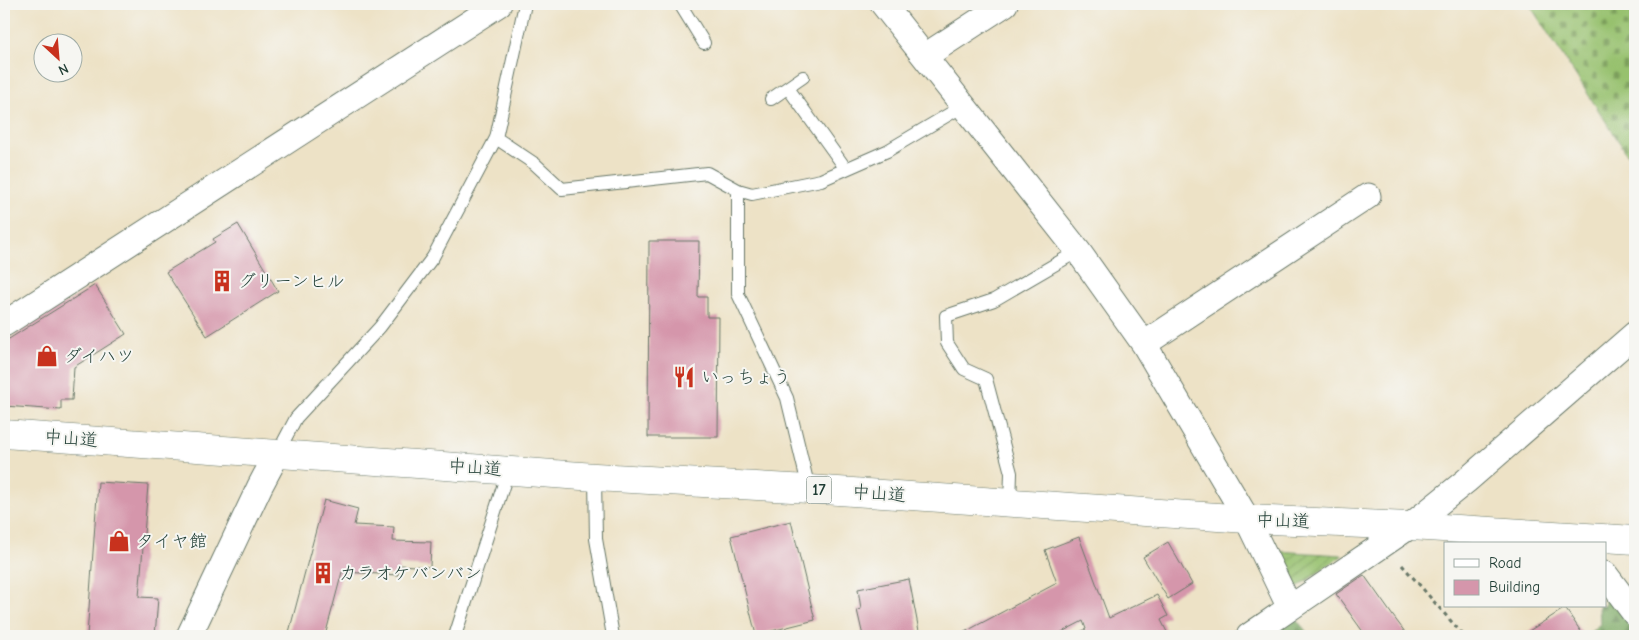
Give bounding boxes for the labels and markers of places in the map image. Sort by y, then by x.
building icon: グリーンヒル [209,268,235,294]
place label: グリーンヒル [238,271,345,292]
shop icon: ダイハツ [34,343,60,369]
place label: ダイハツ [64,346,134,367]
restaurant icon: いっちょう [671,364,697,390]
place label: いっちょう [701,367,791,388]
shop icon: タイヤ館 [106,528,132,554]
place label: タイヤ館 [136,531,207,552]
building icon: カラオケバンバン [310,560,336,586]
place label: カラオケバンバン [339,563,482,584]

